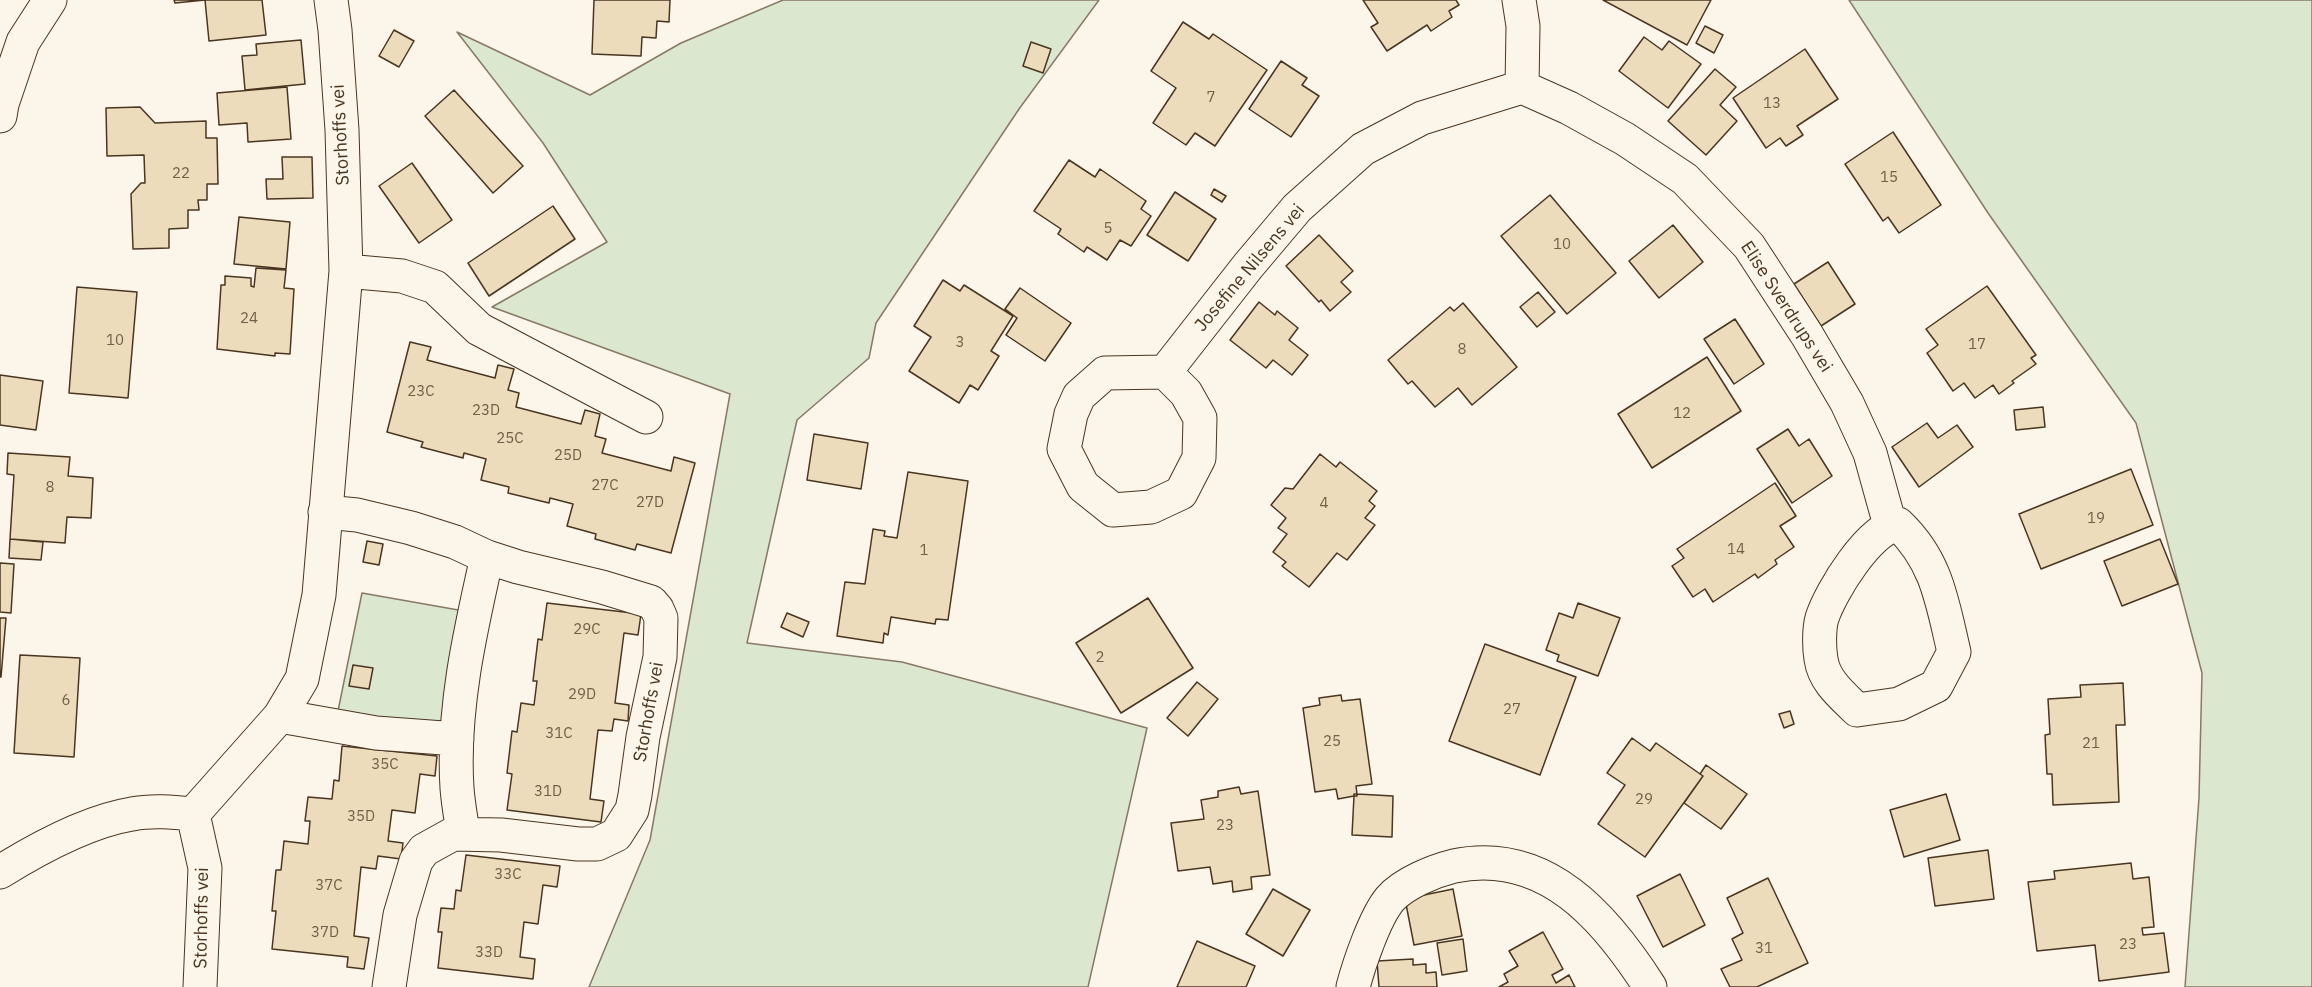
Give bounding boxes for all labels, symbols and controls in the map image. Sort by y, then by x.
street label: Storhoffs vei [328,84,354,186]
house number: 7 [1207,89,1215,107]
house number: 13 [1763,95,1781,113]
house number: 22 [172,165,190,183]
house number: 15 [1880,169,1898,187]
street label: Josefine Nilsens vei [1190,200,1310,336]
house number: 5 [1104,220,1112,238]
house number: 10 [1553,236,1571,254]
street label: Elise Sverdrups vei [1736,237,1836,377]
house number: 24 [240,310,258,328]
house number: 10 [106,332,124,350]
house number: 3 [956,334,964,352]
house number: 17 [1968,336,1986,354]
house number: 8 [1458,341,1466,359]
house number: 23C [407,383,435,401]
house number: 23D [472,402,500,420]
house number: 12 [1673,405,1691,423]
house number: 25C [496,430,524,448]
house number: 25D [554,447,582,465]
house number: 27C [591,477,619,495]
house number: 8 [46,479,54,497]
house number: 27D [636,494,664,512]
house number: 4 [1320,495,1328,513]
house number: 19 [2087,510,2105,528]
house number: 14 [1727,541,1745,559]
house number: 1 [920,542,928,560]
house number: 29C [573,621,601,639]
house number: 2 [1096,649,1104,667]
street label: Storhoffs vei [630,660,668,764]
house number: 29D [568,686,596,704]
house number: 6 [62,692,70,710]
house number: 27 [1503,701,1521,719]
house number: 31C [545,725,573,743]
house number: 25 [1323,733,1341,751]
house number: 21 [2082,735,2100,753]
house number: 35C [371,756,399,774]
house number: 31D [534,783,562,801]
house number: 29 [1635,791,1653,809]
house number: 35D [347,808,375,826]
house number: 23 [1216,817,1234,835]
house number: 33C [494,866,522,884]
street label: Storhoffs vei [190,867,214,969]
house number: 37C [315,877,343,895]
house number: 37D [311,924,339,942]
house number: 23 [2119,936,2137,954]
house number: 31 [1755,940,1773,958]
house number: 33D [475,944,503,962]

